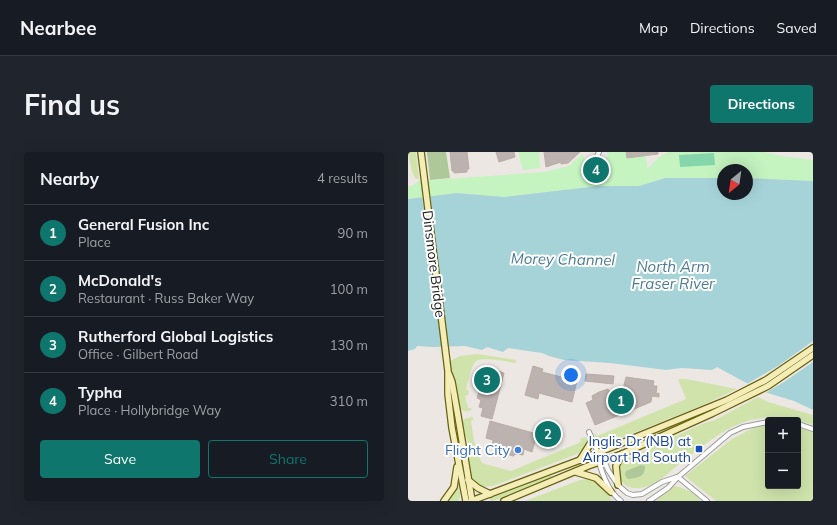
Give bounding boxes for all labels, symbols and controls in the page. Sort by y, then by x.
text: Nearbee [20,16,97,40]
text: Map [639,19,668,37]
text: Directions [690,19,755,37]
text: Saved [777,19,817,37]
button: Directions [710,85,813,123]
text: Find us [24,87,120,122]
pin: 4 [583,155,609,185]
north arrow [717,164,753,200]
text: Nearby [40,168,99,189]
text: 4 results [317,170,368,186]
street label: Dinsmore Bridge [418,209,450,319]
text: General Fusion Inc [78,215,209,234]
text: 1 [49,225,57,241]
text: 90 m [338,225,368,241]
text: Place [78,234,111,250]
water label: Morey Channel [511,249,616,269]
water label: North Arm Fraser River [631,257,715,293]
text: McDonald's [78,271,162,290]
text: 2 [49,281,57,297]
text: 100 m [330,281,368,297]
text: Restaurant · Russ Baker Way [78,290,254,306]
text: Rutherford Global Logistics [78,327,273,346]
text: 3 [49,337,57,353]
text: 130 m [330,337,368,353]
text: Office · Gilbert Road [78,346,198,362]
pin: 3 [474,365,500,395]
your location [561,365,581,385]
text: Typha [78,383,122,402]
pin: 1 [608,386,634,416]
text: 4 [49,393,57,409]
text: 310 m [330,393,368,409]
text: Place · Hollybridge Way [78,402,221,418]
map controls [765,417,801,489]
button: + [765,417,801,453]
pin: 2 [535,419,561,449]
place label: Inglis Dr (NB) at Airport Rd South [582,432,691,466]
button: Save [40,440,200,478]
button: Share [208,440,368,478]
place label: Flight City [445,441,511,459]
marker: Inglis Dr (NB) at Airport Rd South [694,444,704,454]
marker: Flight City [513,445,523,455]
button: − [765,453,801,489]

